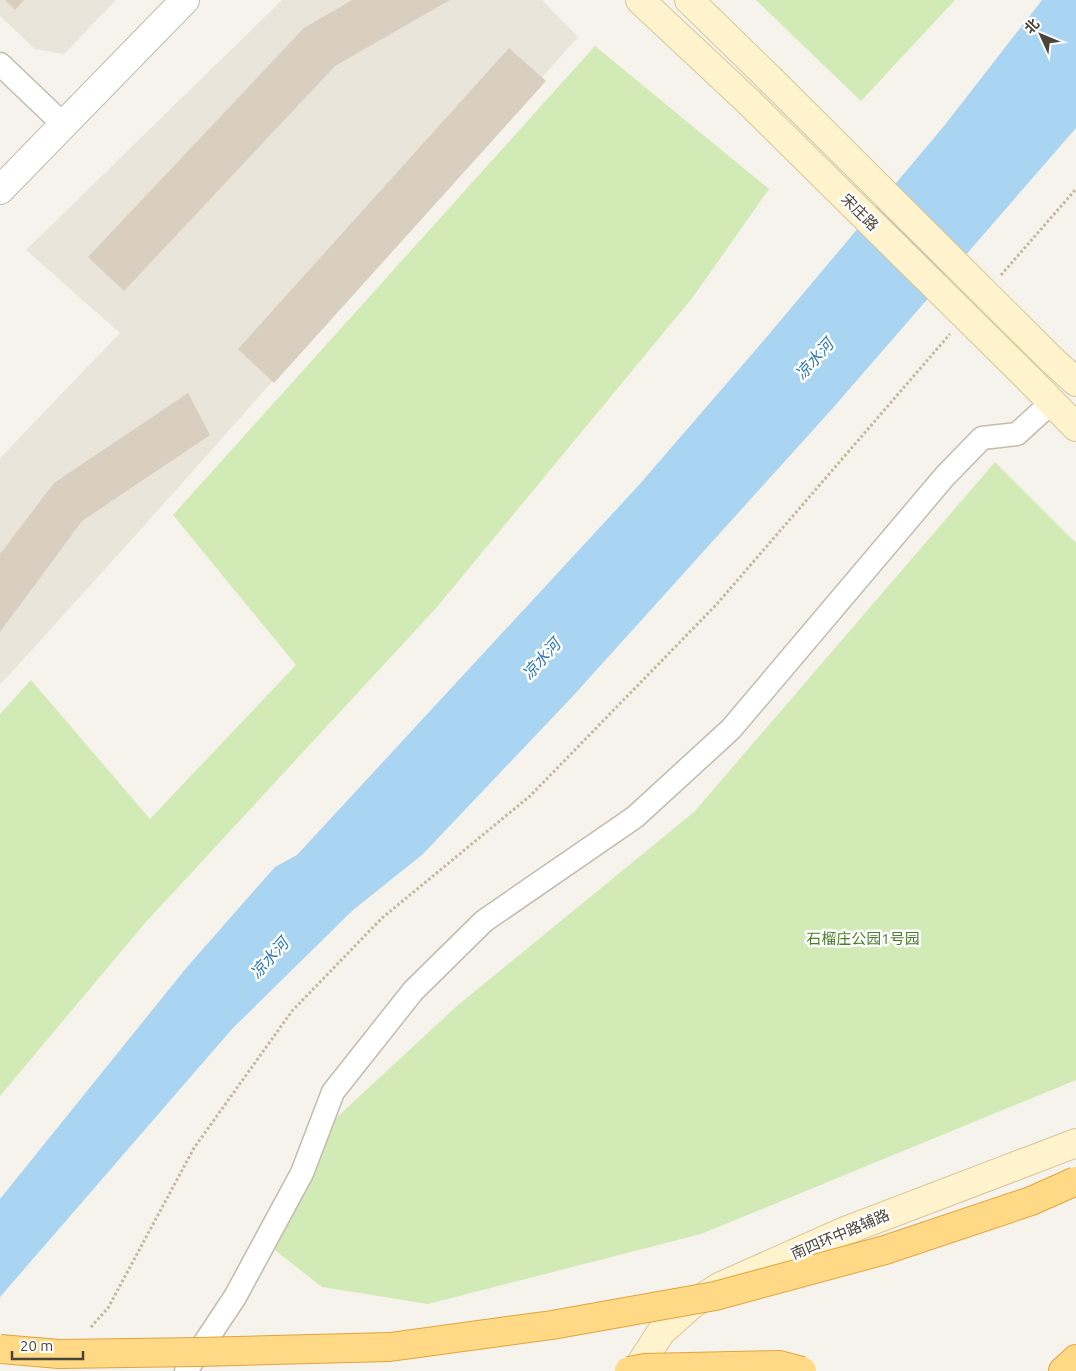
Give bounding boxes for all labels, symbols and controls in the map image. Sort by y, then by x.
north arrow [1016,10,1066,60]
text: 北 [1021,15,1042,37]
street label: 宋庄路 [838,190,882,234]
water label: 凉水河 [791,333,839,383]
water label: 凉水河 [518,633,566,683]
park label: 石榴庄公园1号园 [806,930,920,947]
water label: 凉水河 [246,932,294,982]
street label: 南四环中路辅路 [788,1206,892,1262]
scale bar [12,1328,84,1360]
text: 20 m [20,1337,53,1354]

